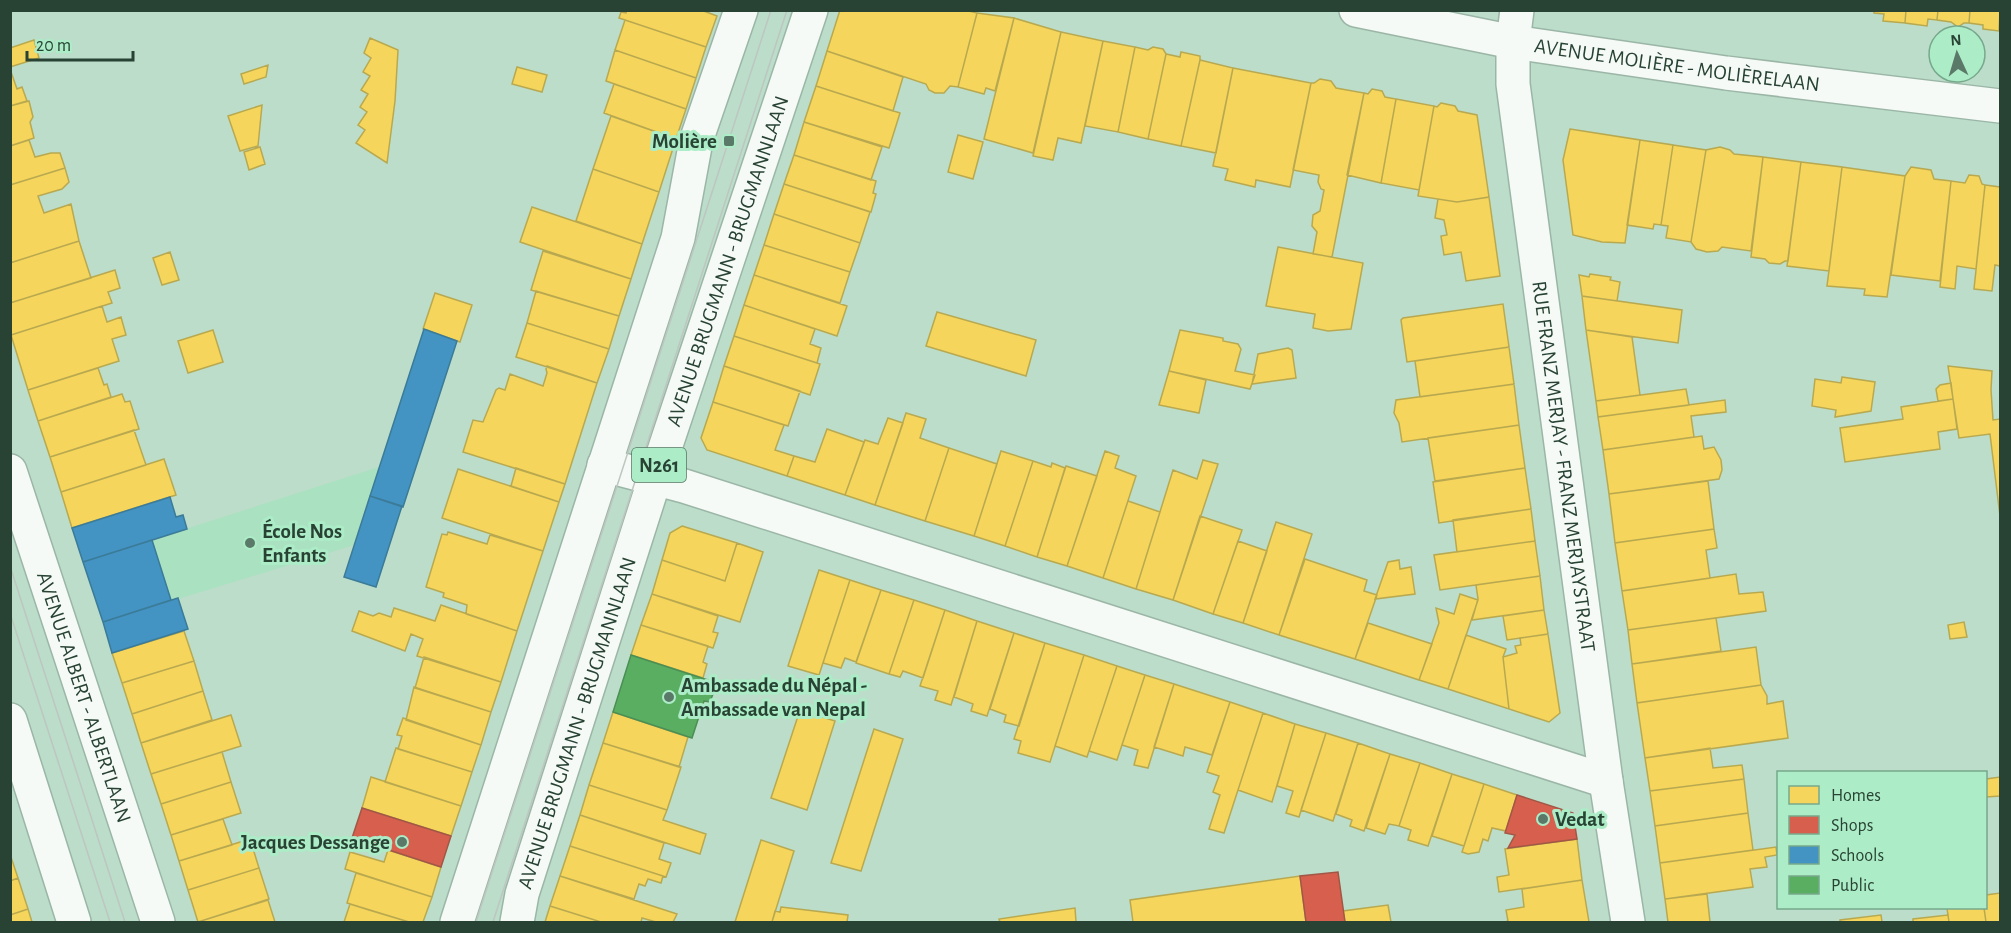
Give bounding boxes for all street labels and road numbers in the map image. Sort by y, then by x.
street label: AVENUE MOLIÈRE - MOLIÈRELAAN [1533,35,1821,95]
street label: AVENUE BRUGMANN - BRUGMANNLAAN [663,93,793,429]
street label: RUE FRANZ MERJAY - FRANZ MERJAYSTRAAT [1528,280,1599,653]
road number: N261 [632,448,686,482]
street label: AVENUE BRUGMANN - BRUGMANNLAAN [514,555,640,892]
street label: AVENUE ALBERT - ALBERTLAAN [33,569,135,825]

